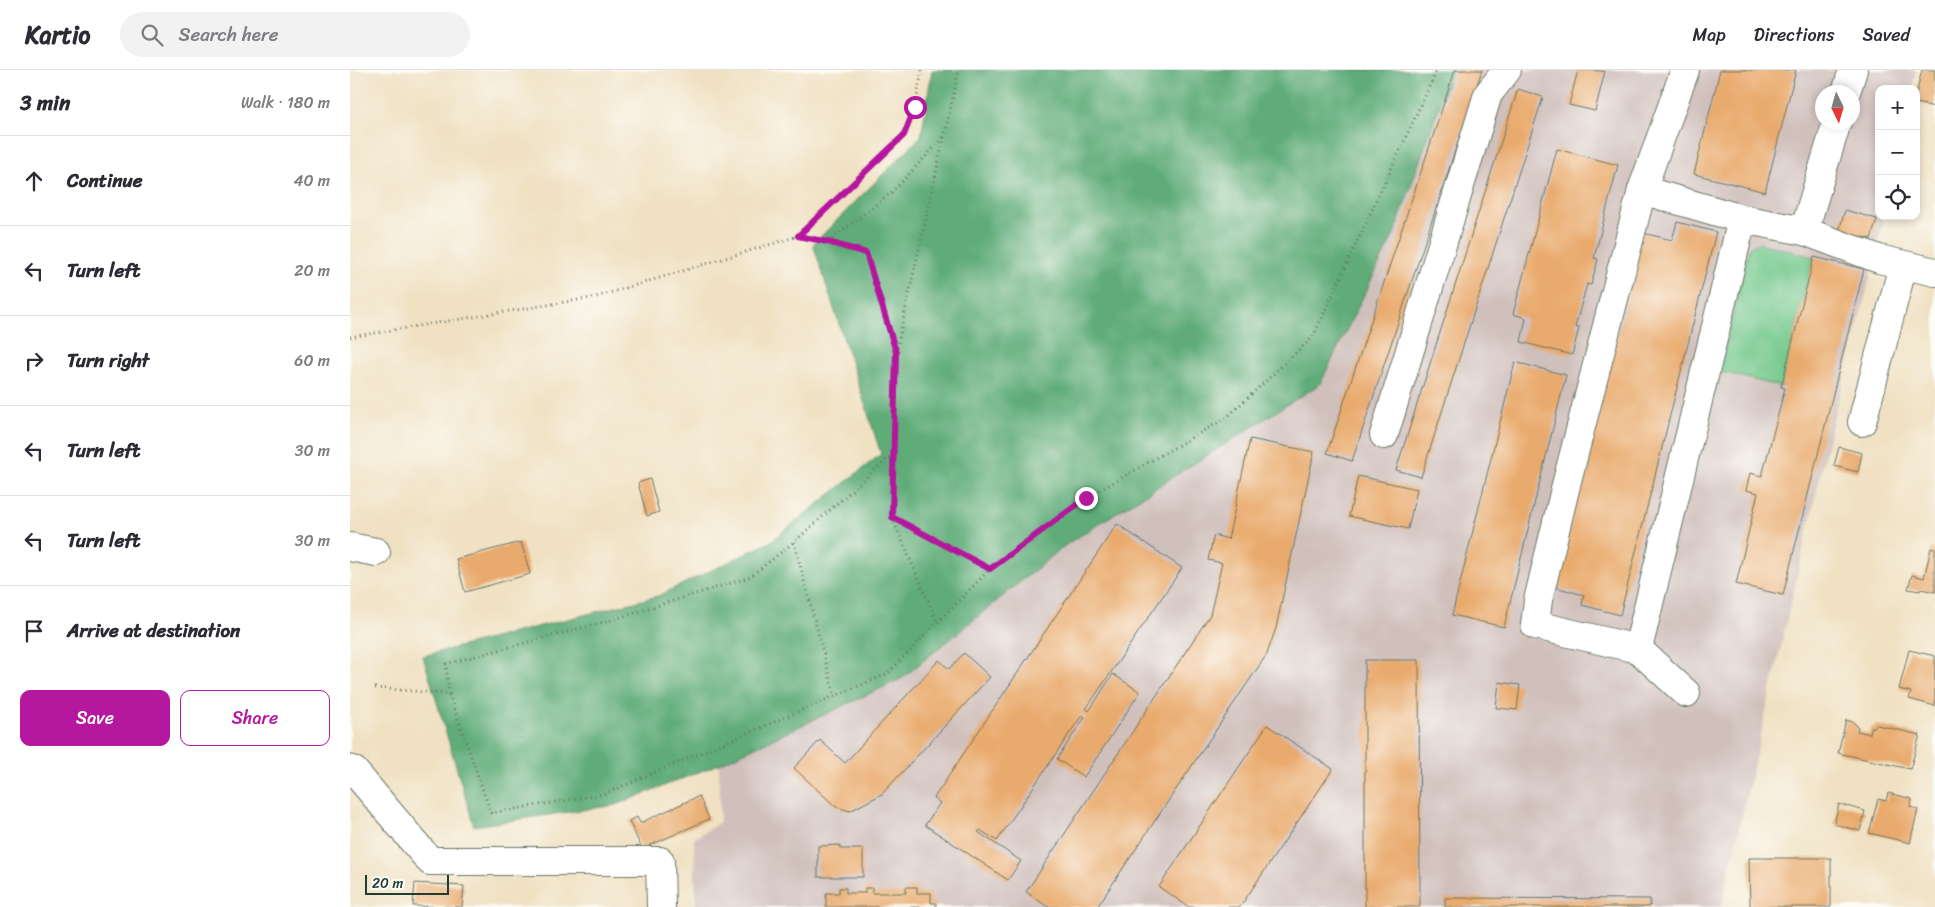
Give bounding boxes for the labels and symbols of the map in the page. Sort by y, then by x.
north arrow [1815,85,1860,130]
route start [904,96,927,119]
route end [1075,487,1098,510]
scale bar [365,872,449,895]

